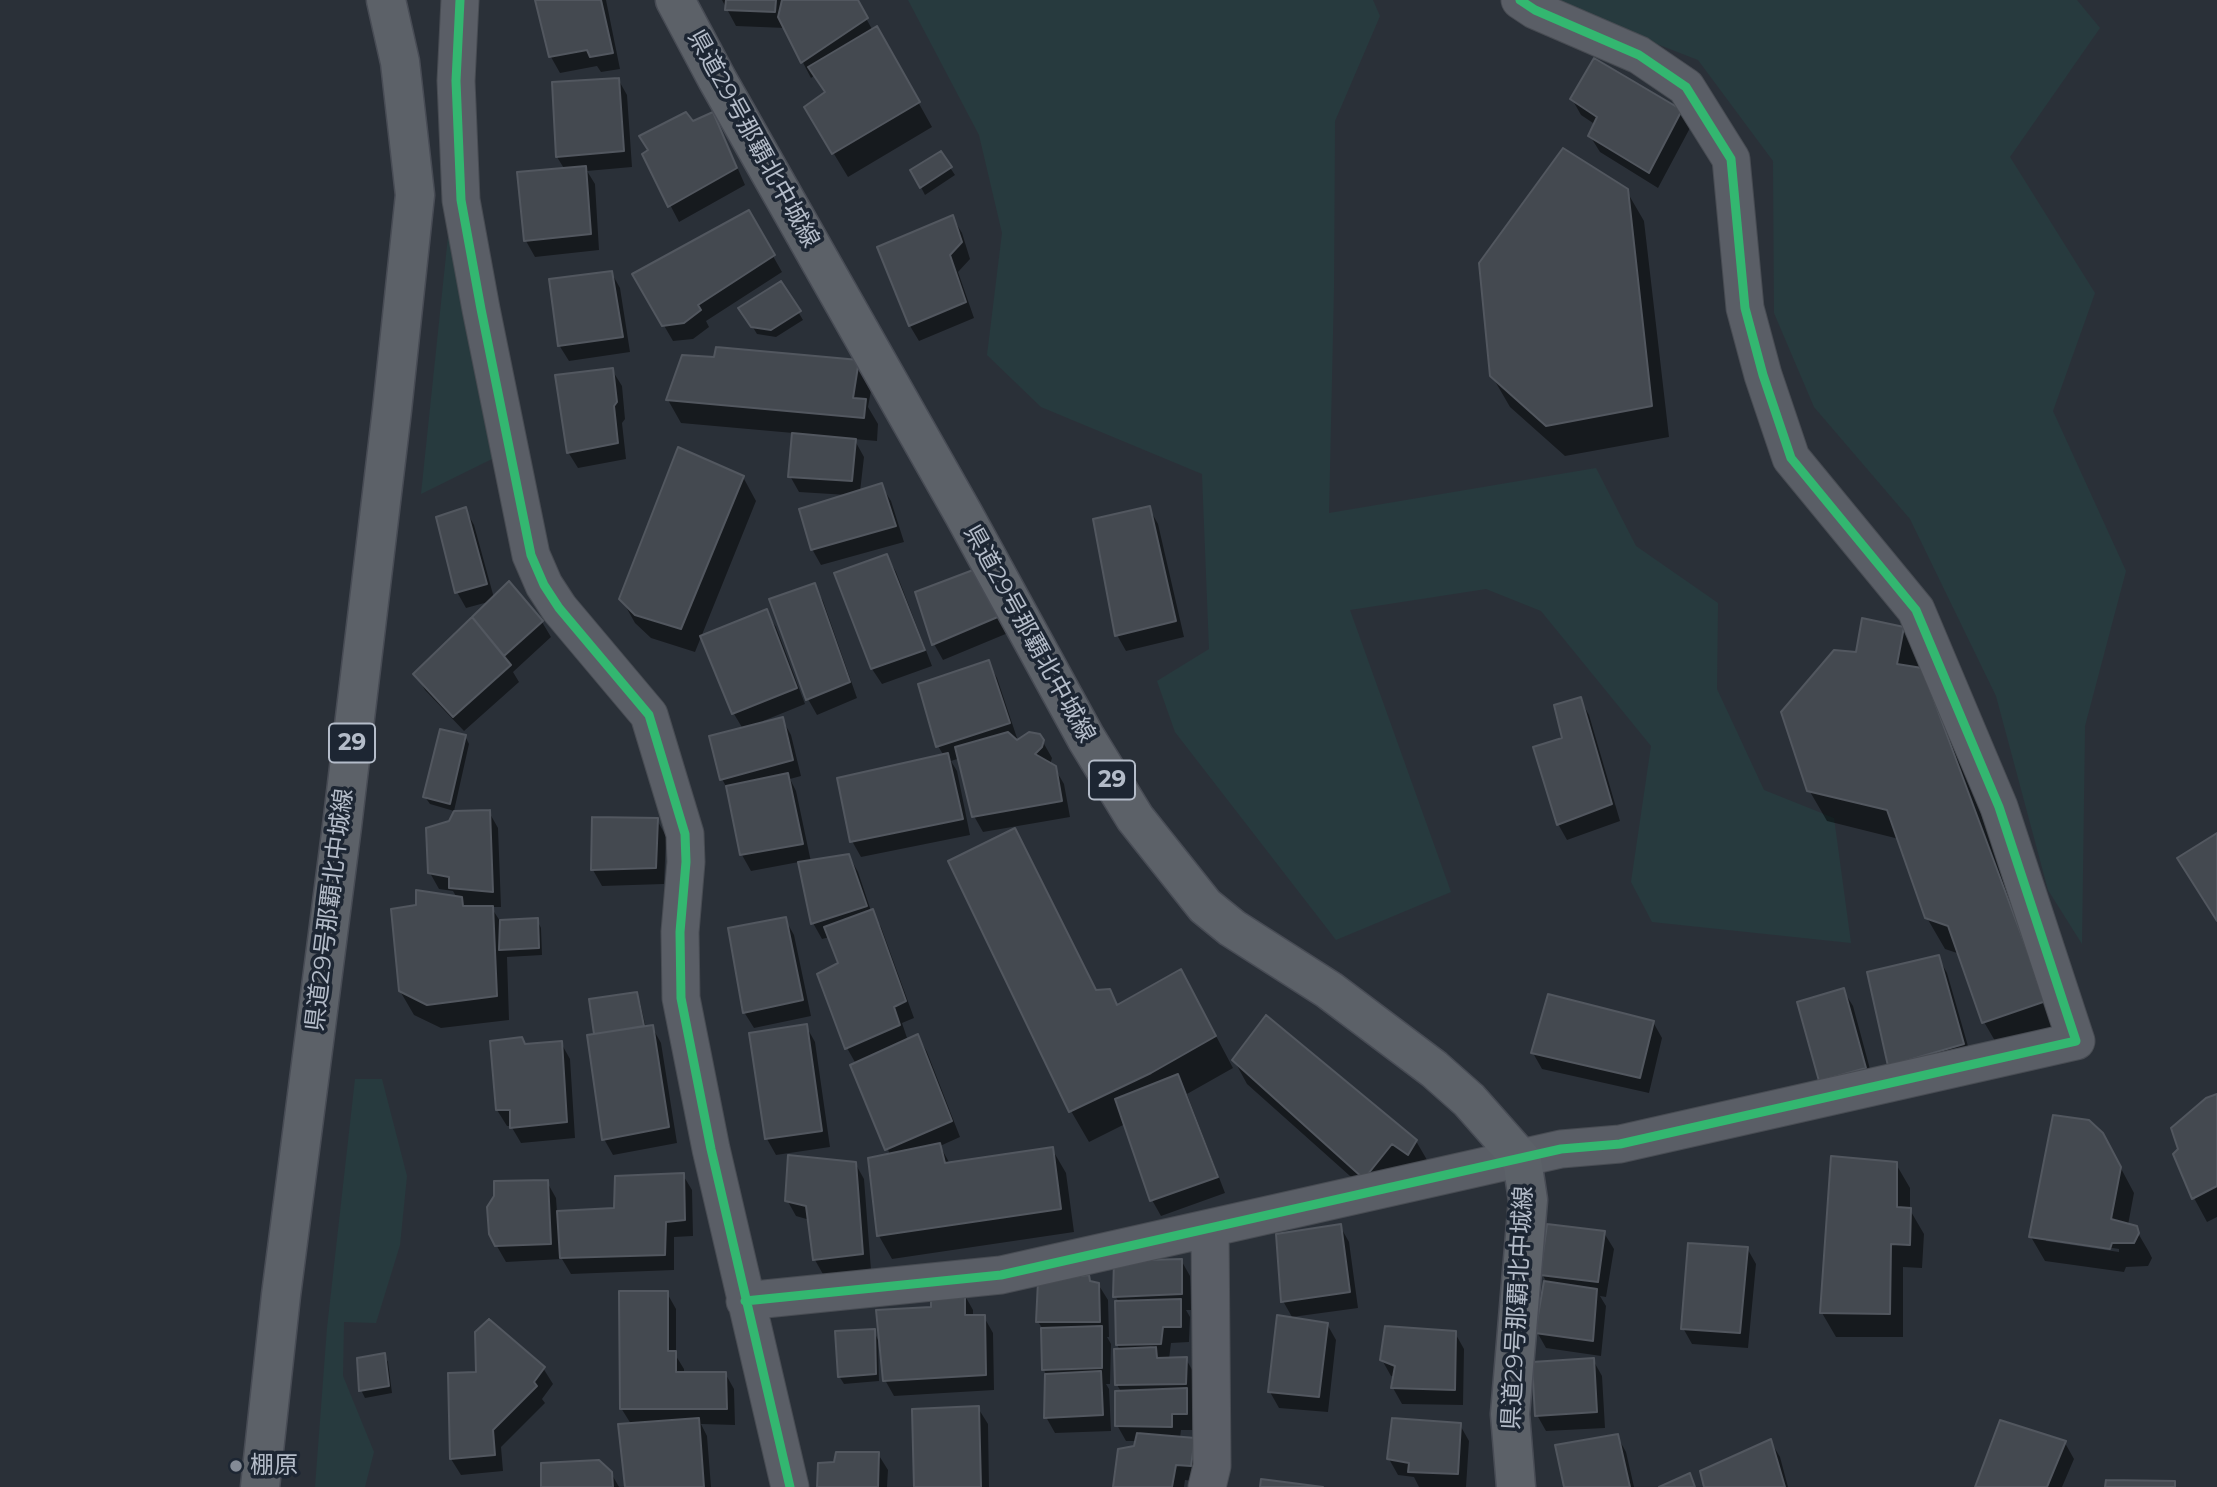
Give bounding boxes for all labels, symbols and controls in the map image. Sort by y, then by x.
street label: 県道29号那覇北中城線 [681,25,825,253]
street label: 県道29号那覇北中城線 [957,520,1101,748]
road number: 29 [329,723,375,762]
road number: 29 [1089,760,1135,800]
street label: 県道29号那覇北中城線 [301,787,359,1033]
street label: 県道29号那覇北中城線 [1497,1185,1539,1431]
place label: 棚原 [250,1452,298,1480]
marker: 棚原 [228,1458,244,1474]

